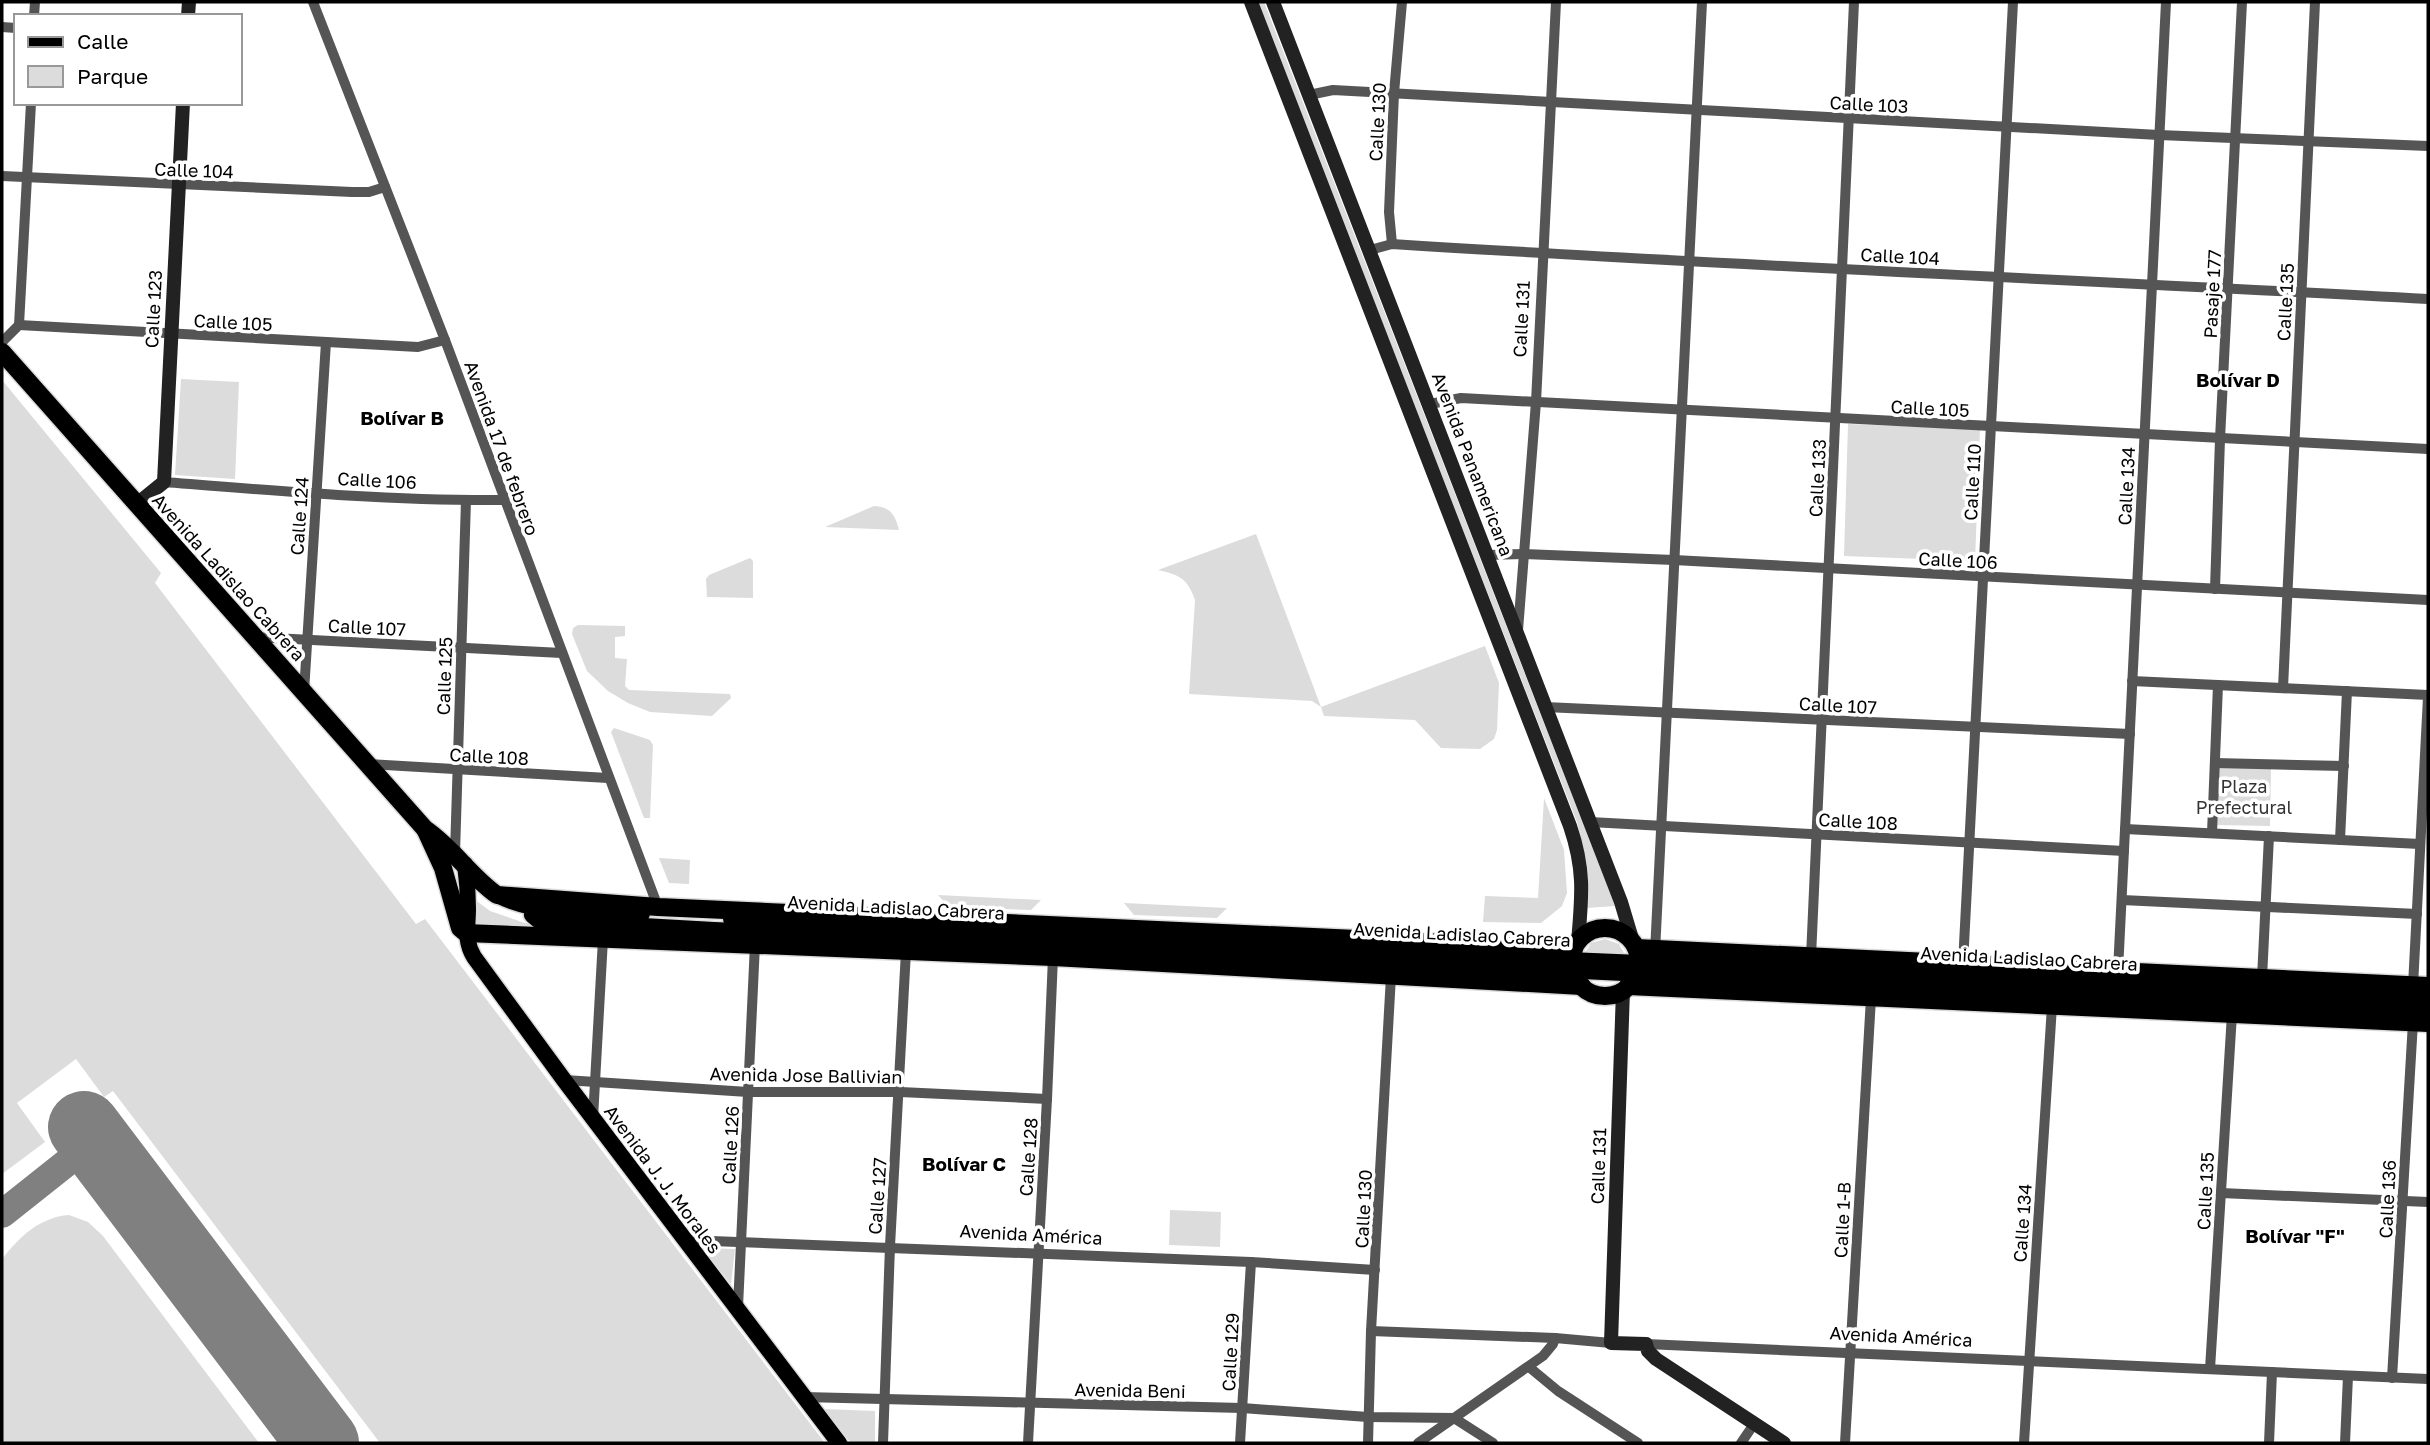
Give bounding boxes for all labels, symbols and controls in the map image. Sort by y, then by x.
legend [14,14,242,105]
text: Calle [77,28,129,54]
text: Parque [77,63,148,89]
street label: Calle 130 [1364,82,1390,162]
street label: Calle 103 [1829,91,1909,117]
street label: Calle 104 [154,158,234,182]
street label: Calle 104 [1860,243,1940,269]
street label: Pasaje 177 [2199,249,2225,339]
street label: Calle 135 [2272,262,2298,342]
street label: Calle 123 [140,269,166,349]
street label: Calle 131 [1508,280,1534,358]
street label: Calle 105 [193,309,273,335]
street label: Avenida 17 de febrero [460,358,544,538]
district label: Bolívar D [2196,368,2280,391]
street label: Avenida Panamericana [1428,369,1518,559]
street label: Calle 105 [1890,395,1970,421]
district label: Bolívar B [360,406,444,429]
street label: Calle 133 [1804,438,1830,518]
street label: Calle 110 [1959,443,1985,521]
street label: Calle 134 [2113,446,2139,526]
street label: Calle 106 [337,467,417,493]
street label: Calle 124 [285,476,313,556]
street label: Avenida Ladislao Cabrera [148,489,310,665]
street label: Calle 106 [1918,547,1998,573]
street label: Calle 107 [327,614,407,640]
street label: Calle 125 [432,636,456,716]
street label: Calle 107 [1798,692,1878,718]
street label: Calle 108 [449,743,529,769]
park label: Plaza Prefectural [2196,775,2292,818]
street label: Calle 108 [1818,808,1898,834]
street label: Avenida Ladislao Cabrera [787,890,1005,924]
street label: Avenida Ladislao Cabrera [1353,917,1571,951]
street label: Avenida Ladislao Cabrera [1920,941,2138,975]
street label: Avenida Jose Ballivian [709,1062,903,1088]
street label: Avenida J. J. Morales [600,1100,726,1258]
street label: Calle 126 [717,1105,743,1185]
street label: Calle 128 [1014,1117,1042,1197]
street label: Calle 131 [1586,1127,1610,1205]
street label: Calle 135 [2192,1151,2218,1231]
district label: Bolívar C [922,1152,1006,1175]
street label: Calle 127 [863,1157,891,1235]
street label: Calle 136 [2374,1159,2400,1239]
street label: Calle 130 [1350,1169,1376,1249]
street label: Calle 1-B [1829,1181,1855,1259]
street label: Calle 134 [2008,1183,2036,1263]
street label: Avenida América [959,1219,1103,1249]
district label: Bolívar "F" [2245,1224,2345,1247]
street label: Calle 129 [1217,1312,1243,1392]
street label: Avenida América [1829,1321,1973,1351]
street label: Avenida Beni [1074,1378,1186,1402]

